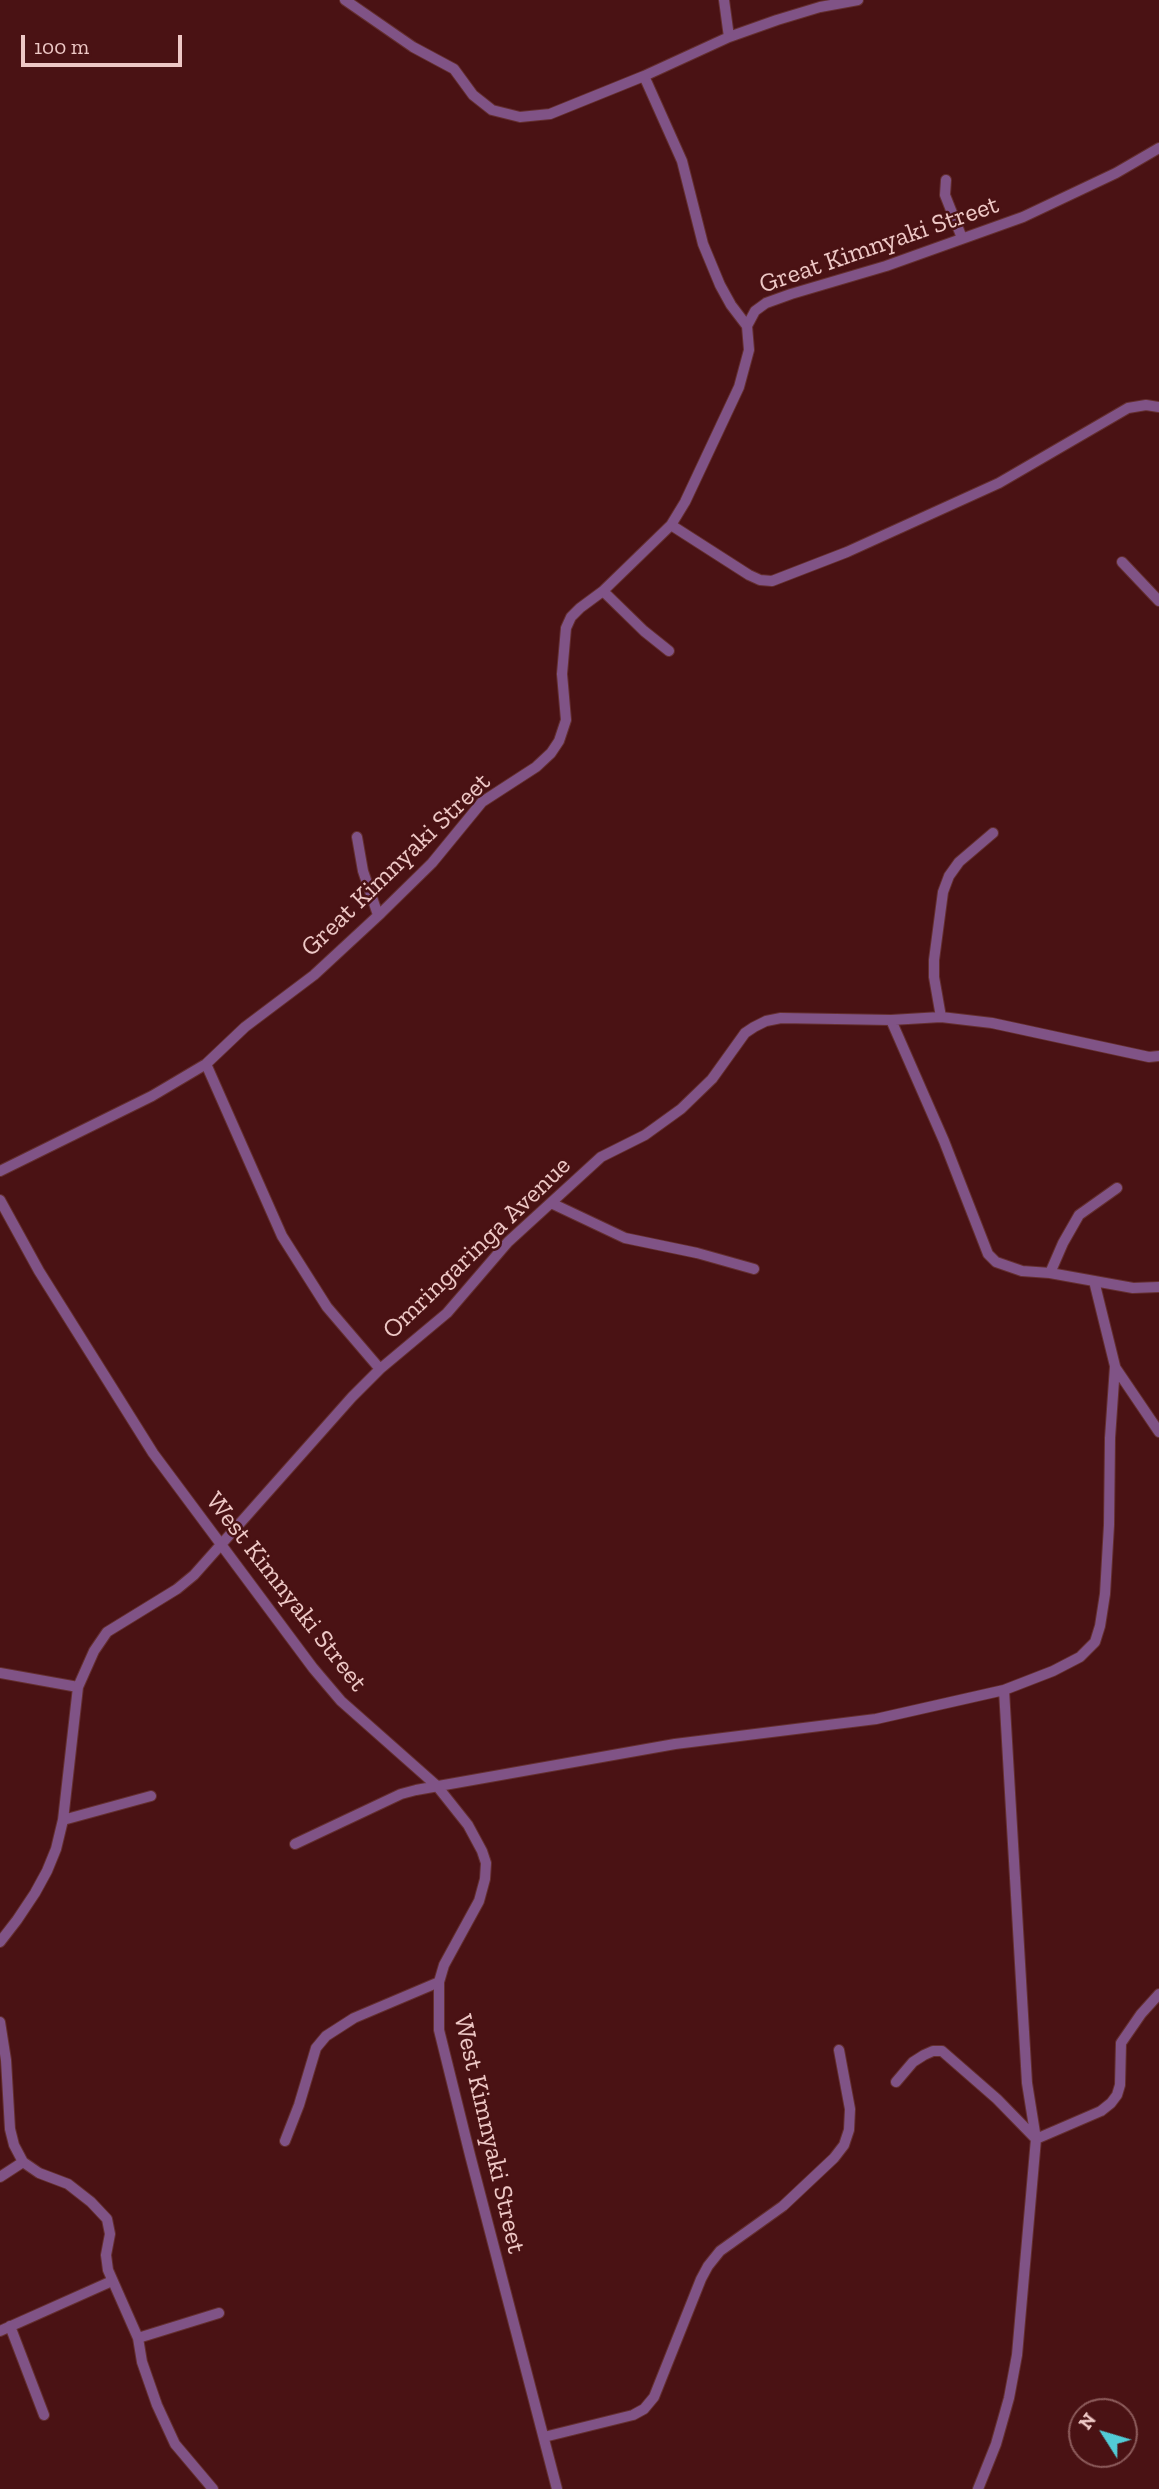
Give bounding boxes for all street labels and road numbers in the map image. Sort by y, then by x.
street label: Great Kimnyaki Street [755,189,1003,301]
street label: Great Kimnyaki Street [295,767,497,963]
street label: Omringaringa Avenue [376,1150,578,1346]
street label: West Kimnyaki Street [199,1486,373,1698]
street label: West Kimnyaki Street [446,2012,532,2256]

